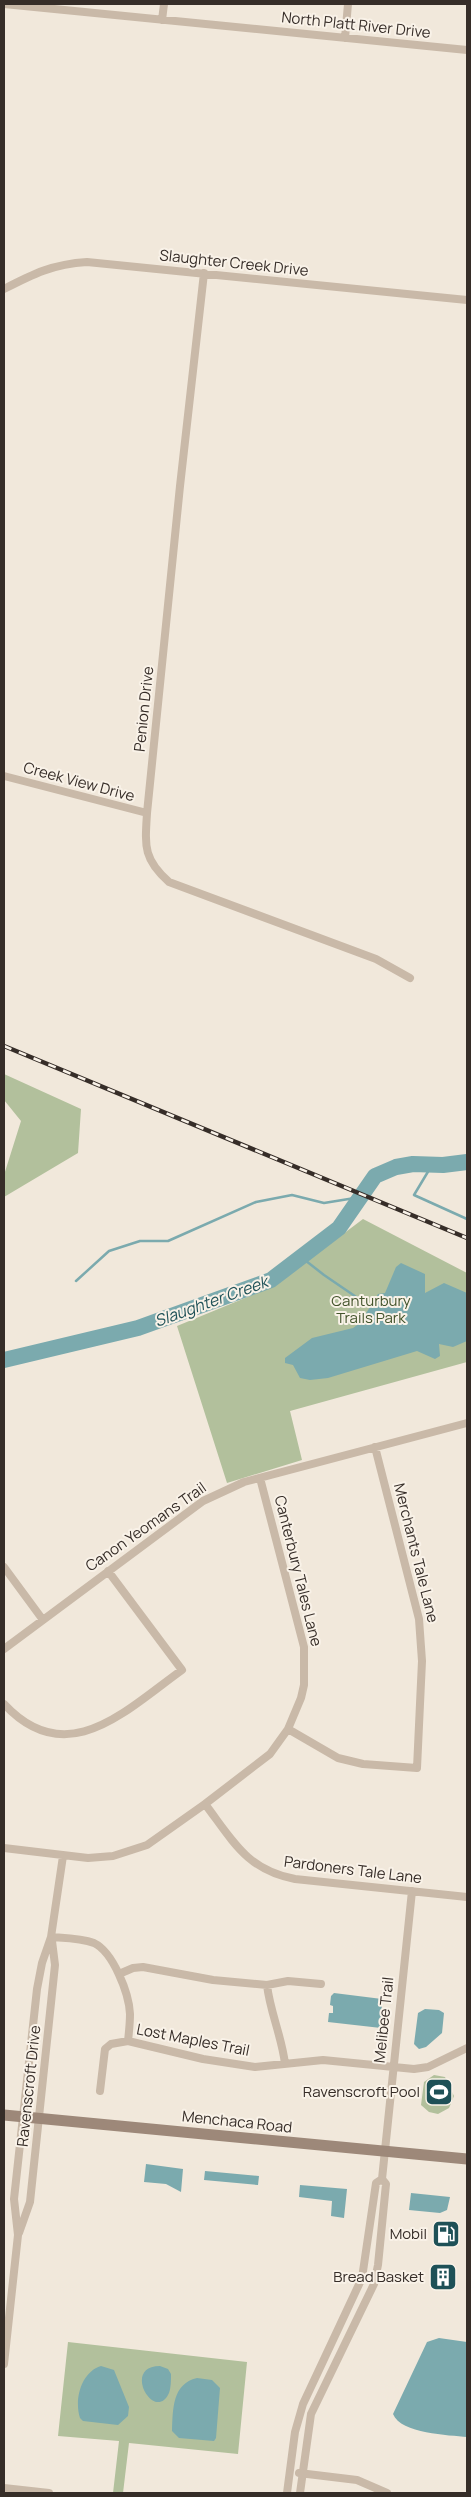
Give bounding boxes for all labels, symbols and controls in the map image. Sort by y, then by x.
street label: North Platt River Drive [280,6,432,43]
street label: Slaughter Creek Drive [159,244,310,281]
street label: Penion Drive [129,665,158,753]
street label: Creek View Drive [21,757,137,807]
water label: Slaughter Creek [151,1270,273,1332]
park label: Canturbury Trails Park [331,1290,411,1328]
street label: Canon Yeomans Trail [81,1477,210,1576]
street label: Merchants Tale Lane [389,1481,444,1625]
street label: Canterbury Tales Lane [270,1493,327,1649]
street label: Pardoners Tale Lane [283,1851,423,1888]
street label: Melibee Trail [369,1976,398,2064]
street label: Lost Maples Trail [135,2018,252,2061]
street label: Ravenscroft Drive [12,2024,45,2148]
sports icon: Ravenscroft Pool [424,2077,454,2107]
place label: Ravenscroft Pool [303,2081,420,2102]
street label: Menchaca Road [181,2105,293,2138]
fuel station icon: Mobil [431,2219,461,2249]
place label: Mobil [390,2223,427,2244]
building icon: Bread Basket [428,2262,458,2292]
place label: Bread Basket [333,2266,424,2287]

